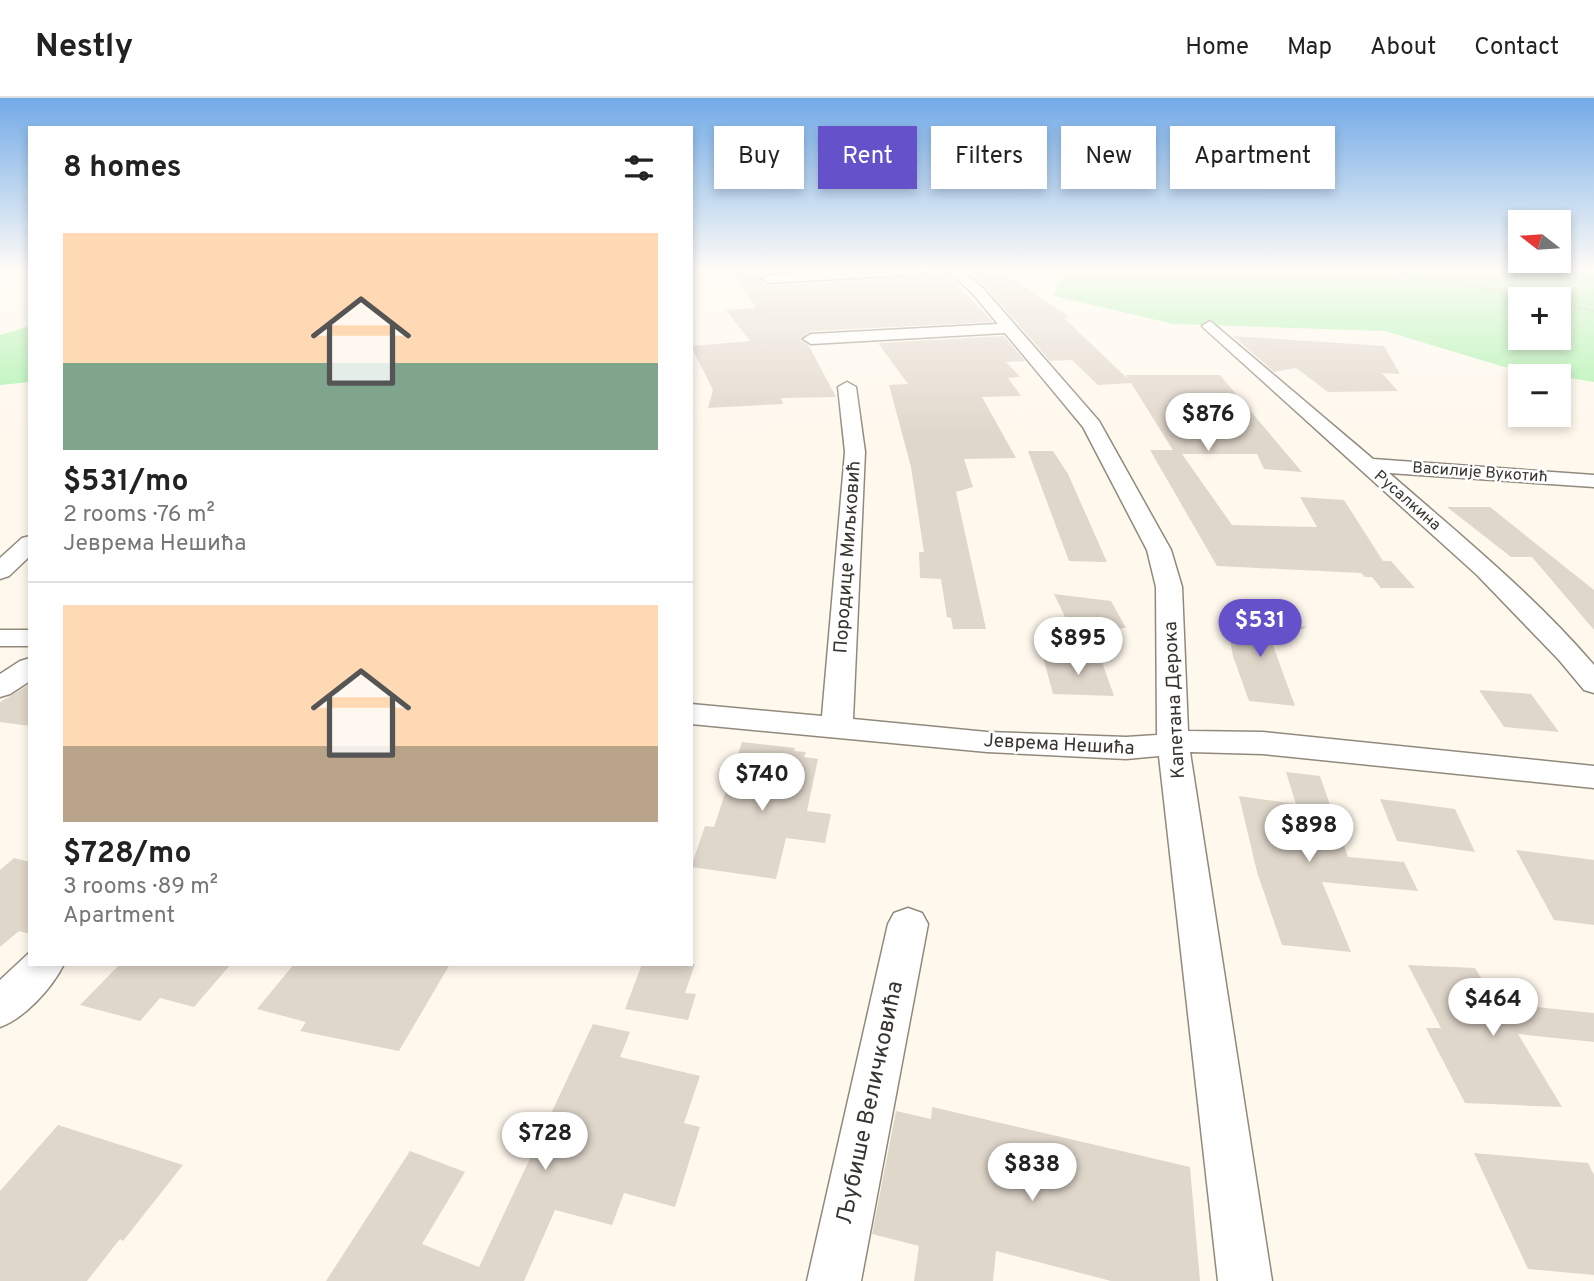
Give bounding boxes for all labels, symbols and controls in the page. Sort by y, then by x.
text: Nestly [35,27,133,69]
text: Home [1185,33,1249,63]
text: Map [1287,33,1332,63]
text: About [1370,33,1436,63]
text: Contact [1474,33,1559,63]
chip: Buy [714,126,804,189]
chip: Rent [818,126,917,189]
chip: Filters [931,126,1047,189]
chip: New [1061,126,1156,189]
chip: Apartment [1170,126,1335,189]
icon: filters [620,149,658,187]
text: 8 homes [63,150,182,187]
north arrow [1508,210,1572,273]
map controls [1508,210,1571,427]
icon: home [298,278,424,404]
button: + [1508,287,1571,350]
button: − [1508,364,1571,427]
pin: $876 [1167,394,1249,453]
text: $876 [1181,401,1235,430]
street label: Василије Вукотић [1412,458,1548,488]
street label: Породице Миљковић [829,460,867,654]
text: $531/mo [63,464,189,501]
street label: Русалкина [1369,466,1445,536]
text: 2 rooms · 76 m² [63,501,215,530]
text: Јеврема Нешића [63,530,246,559]
pin: $531 [1219,600,1301,659]
text: $531 [1235,607,1285,636]
pin: $895 [1037,618,1119,677]
street label: Капетана Дерока [1159,621,1191,779]
text: $895 [1050,625,1106,654]
icon: home [298,650,424,776]
street label: Јеврема Нешића [983,729,1135,761]
pin: $740 [721,754,803,813]
text: $740 [735,761,789,790]
pin: $898 [1268,804,1350,864]
text: $898 [1281,812,1337,841]
text: $728/mo [63,836,192,873]
text: 3 rooms · 89 m² [63,873,218,902]
text: Apartment [63,902,175,931]
pin: $464 [1452,978,1534,1038]
street label: Љубише Величковића [831,979,911,1227]
text: $464 [1464,986,1522,1015]
pin: $728 [504,1112,586,1172]
text: $728 [518,1120,572,1149]
pin: $838 [991,1144,1073,1203]
text: $838 [1004,1151,1060,1180]

